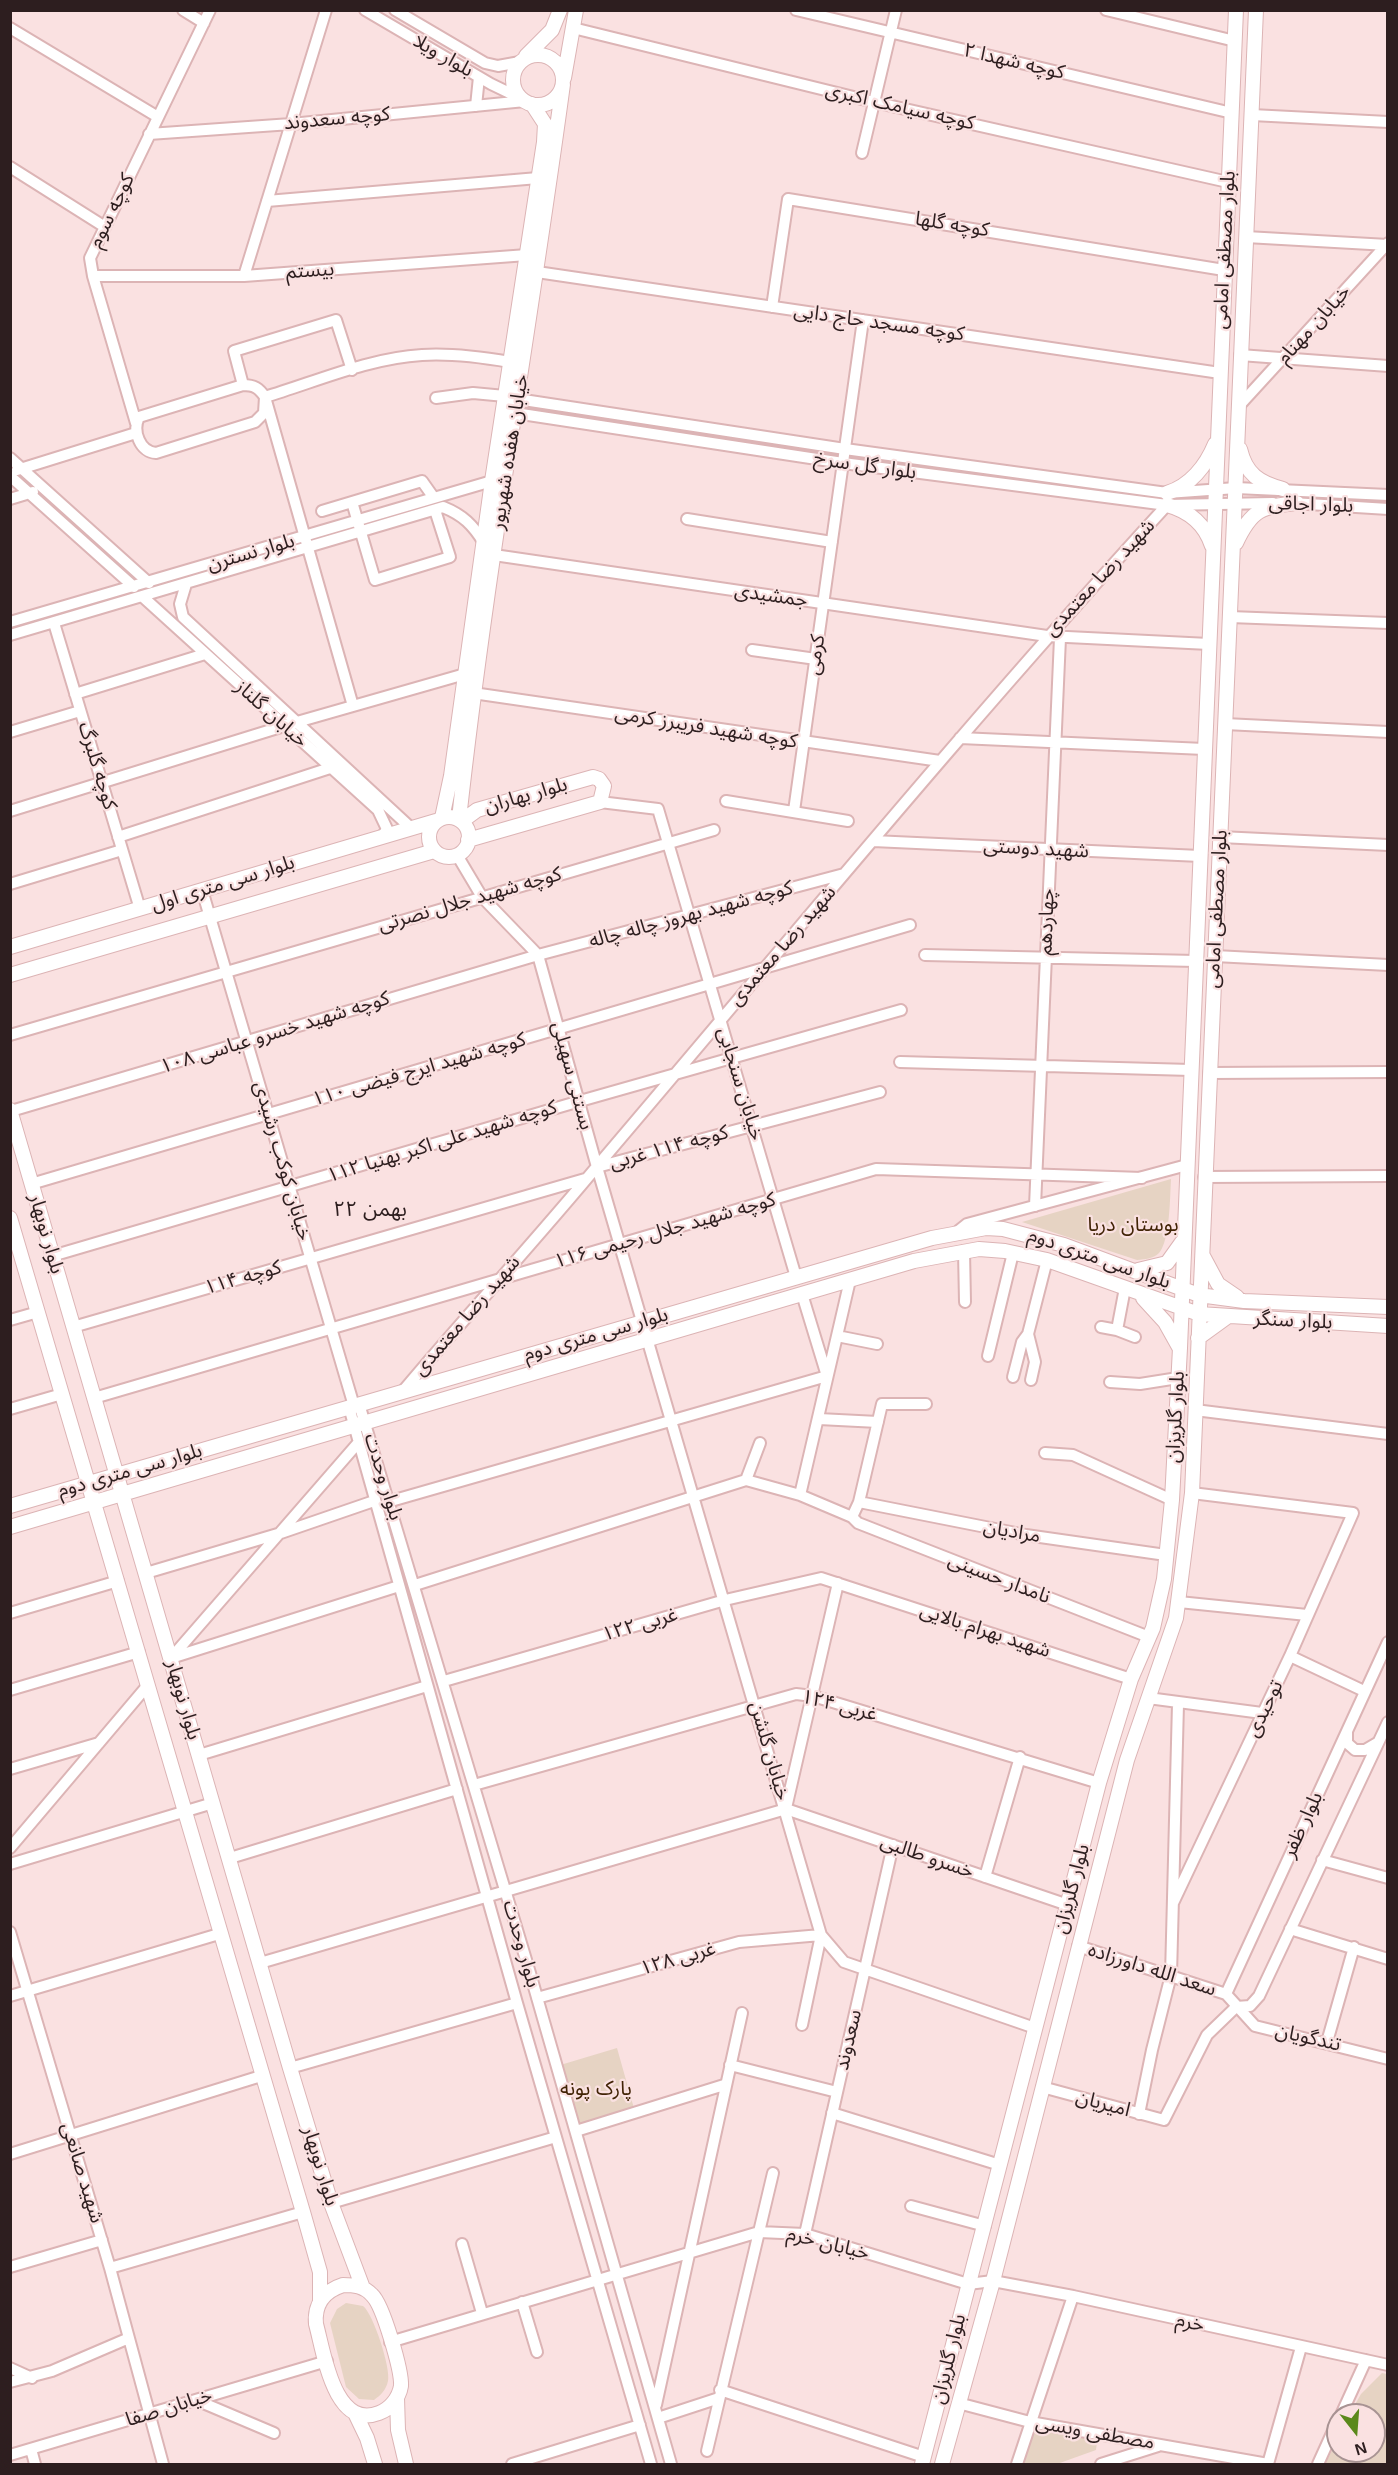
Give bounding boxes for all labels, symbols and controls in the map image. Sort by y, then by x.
street label: بلوار ویلا [409,29,477,83]
street label: ۲ کوچه شهدا [961,39,1067,85]
street label: کوچه سیامک اکبری [823,78,977,136]
street label: کوچه سعدوند [283,102,391,136]
street label: کوچه سوم [84,170,140,252]
street label: بلوار مصطفی امامی [1209,170,1241,330]
street label: کوچه گلها [913,207,991,243]
street label: بیستم [285,257,335,285]
street label: خیابان مهنام [1272,280,1356,370]
street label: کوچه مسجد حاج دایی [792,299,966,347]
street label: خیابان هفده شهریور [486,373,534,531]
street label: بلوار گل سرخ [812,447,918,485]
street label: بلوار اجاقی [1268,492,1354,518]
street label: شهید رضا معتمدی [1040,514,1160,642]
street label: بلوار نسترن [204,529,298,577]
street label: جمشیدی [733,579,809,613]
street label: کرمی [801,633,831,677]
street label: خیابان گلناز [230,675,312,753]
street label: کوچه شهید فریبرز کرمی [613,702,799,754]
street label: کوچه گلبرگ [72,719,122,813]
street label: بلوار بهاران [482,773,570,819]
street label: بلوار مصطفی امامی [1201,829,1233,989]
street label: شهید دوستی [983,834,1089,864]
street label: بلوار سی متری اول [148,851,298,917]
street label: کوچه شهید جلال نصرتی [375,862,565,938]
street label: کوچه شهید بهروز چاله چاله [586,876,796,954]
street label: شهید رضا معتمدی [724,881,842,1011]
street label: چهاردهم [1034,888,1060,956]
street label: کوچه شهید خسرو عباسی ۱۰۸ [157,987,393,1079]
street label: بستنی سهیلی [546,1019,598,1133]
street label: خیابان سنجابی [711,1025,769,1143]
street label: کوچه شهید ایرج فیضی ۱۱۰ [309,1028,529,1112]
street label: خیابان کوکب رشیدی [248,1079,316,1243]
street label: کوچه شهید علی اکبر بهنیا ۱۱۲ [324,1096,560,1188]
street label: کوچه ۱۱۴ غربی [607,1121,731,1175]
street label: کوچه شهید جلال رحیمی ۱۱۶ [551,1188,779,1274]
street label: بلوار نوبهار [23,1191,69,1277]
district label: ۲۲ بهمن [333,1197,407,1223]
park label: بوستان دریا [1087,1213,1179,1237]
street label: بلوار سی متری دوم [1025,1223,1173,1295]
street label: شهید رضا معتمدی [408,1251,526,1381]
street label: کوچه ۱۱۴ [202,1256,284,1300]
street label: بلوار سی متری دوم [521,1303,671,1367]
street label: بلوار سنگر [1253,1307,1333,1335]
street label: بلوار گلریزان [1162,1370,1190,1464]
street label: بلوار وحدت [358,1431,408,1523]
street label: بلوار سی متری دوم [55,1439,205,1503]
street label: مرادیان [981,1515,1043,1549]
street label: نامدار حسینی [944,1548,1054,1610]
street label: شهید بهرام بالایی [917,1599,1053,1663]
street label: ۱۲۲ غربی [600,1603,680,1647]
street label: بلوار نوبهار [160,1657,206,1743]
street label: توحیدی [1241,1677,1289,1741]
street label: ۱۲۴ غربی [799,1685,879,1727]
street label: خیابان گلشن [743,1699,795,1803]
street label: بلوار ظفر [1277,1788,1329,1862]
street label: خسرو طالبی [877,1830,977,1884]
street label: بلوار گلریزان [1049,1842,1095,1936]
street label: بلوار وحدت [497,1898,545,1990]
street label: ۱۲۸ غربی [638,1937,718,1981]
street label: سعد الله داورزاده [1085,1938,1219,2002]
street label: سعدوند [830,2007,868,2073]
street label: تندگویان [1273,2019,1343,2057]
park label: پارک پونه [560,2077,632,2101]
street label: امیریان [1073,2085,1133,2123]
street label: شهید صانعی [55,2120,109,2226]
street label: بلوار نوبهار [297,2123,343,2209]
street label: خیابان خرم [784,2222,872,2266]
street label: خرم [1173,2308,1207,2338]
street label: بلوار گلریزان [926,2312,972,2406]
street label: خیابان صفا [123,2383,215,2433]
north arrow [1326,2403,1386,2463]
street label: مصطفی ویسی [1034,2411,1156,2455]
text: N [1353,2439,1369,2459]

